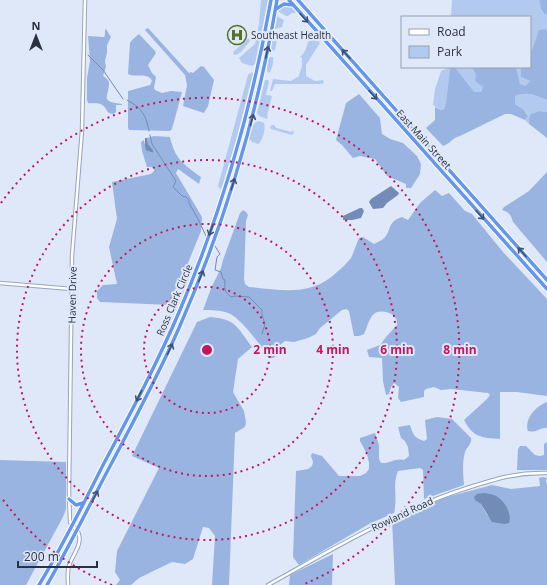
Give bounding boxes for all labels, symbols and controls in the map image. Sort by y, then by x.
one-way arrow [300,13,309,23]
north arrow [16,16,56,56]
legend [401,16,531,68]
text: N [32,18,40,33]
text: Road [437,23,466,40]
hospital icon: Southeast Health [226,24,248,46]
place label: Southeast Health [251,28,331,42]
text: Park [437,43,463,60]
one-way arrow [264,46,272,59]
one-way arrow [342,49,351,59]
one-way arrow [369,90,378,100]
street label: East Main Street [393,106,455,172]
one-way arrow [248,113,256,126]
one-way arrow [230,178,237,191]
one-way arrow [476,210,485,220]
one-way arrow [206,224,214,236]
one-way arrow [517,247,526,257]
street label: Ross Clark Circle [153,262,196,338]
street label: Haven Drive [65,266,80,323]
one-way arrow [197,270,205,282]
text: 2 min [253,341,287,358]
text: 4 min [316,341,350,358]
text: 6 min [380,341,414,358]
text: 8 min [443,341,477,358]
one-way arrow [166,343,174,355]
centre of rings [200,343,214,357]
one-way arrow [135,390,142,402]
one-way arrow [91,490,99,502]
street label: Rowland Road [369,494,435,534]
scale bar [18,543,97,569]
text: 200 m [24,548,59,565]

